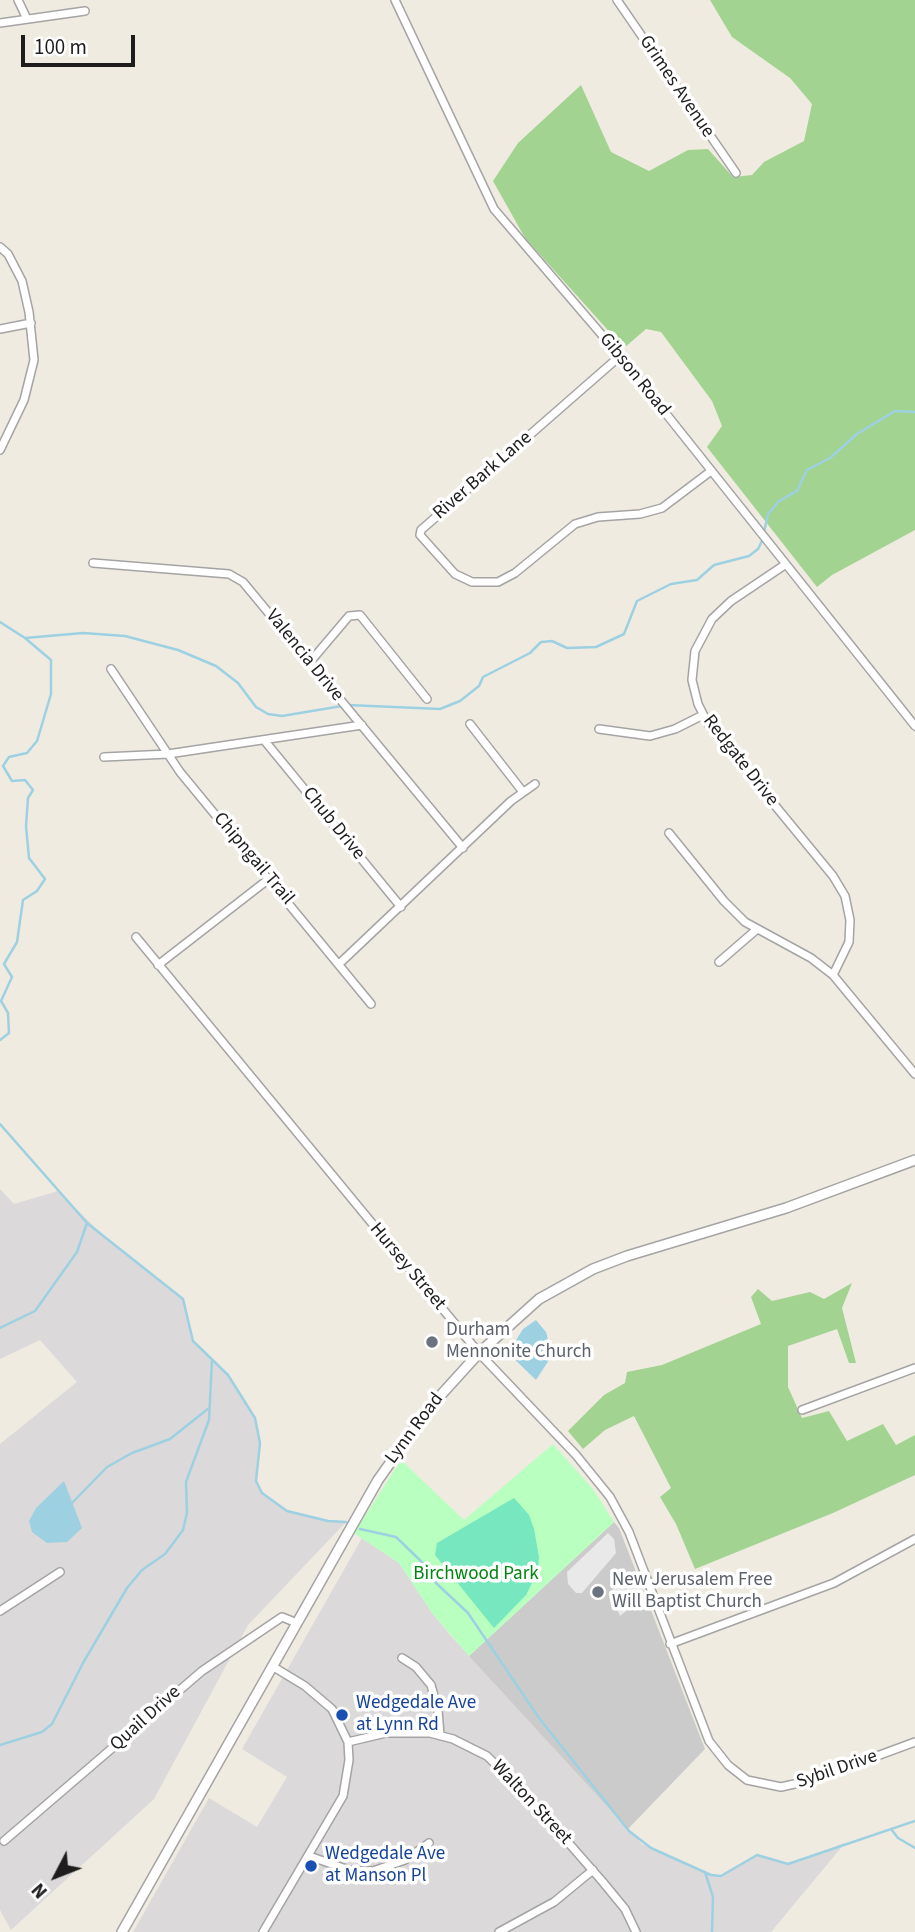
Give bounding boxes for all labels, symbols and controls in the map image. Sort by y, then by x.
scale bar [24,21,138,65]
text: 100 m [34,32,87,62]
street label: Grimes Avenue [633,32,719,142]
street label: Gibson Road [594,329,674,421]
street label: River Bark Lane [429,427,537,525]
street label: Valencia Drive [260,606,348,706]
street label: Redgate Drive [697,711,783,811]
street label: Chub Drive [297,783,369,865]
street label: Chipngail Trail [208,808,298,910]
street label: Hursey Street [364,1219,450,1315]
place label: Durham Mennonite Church [446,1320,592,1364]
marker: Durham Mennonite Church [424,1334,440,1350]
street label: Lynn Road [381,1389,449,1469]
park label: Birchwood Park [413,1564,539,1586]
place label: New Jerusalem Free Will Baptist Church [612,1570,772,1614]
marker: New Jerusalem Free Will Baptist Church [590,1584,606,1600]
street label: Quail Drive [106,1681,186,1757]
place label: Wedgedale Ave at Lynn Rd [356,1693,476,1737]
marker: Wedgedale Ave at Lynn Rd [334,1707,350,1723]
street label: Sybil Drive [794,1746,880,1794]
street label: Walton Street [486,1756,576,1850]
north arrow [21,1841,91,1911]
place label: Wedgedale Ave at Manson Pl [325,1844,445,1888]
marker: Wedgedale Ave at Manson Pl [303,1858,319,1874]
text: N [26,1877,54,1904]

